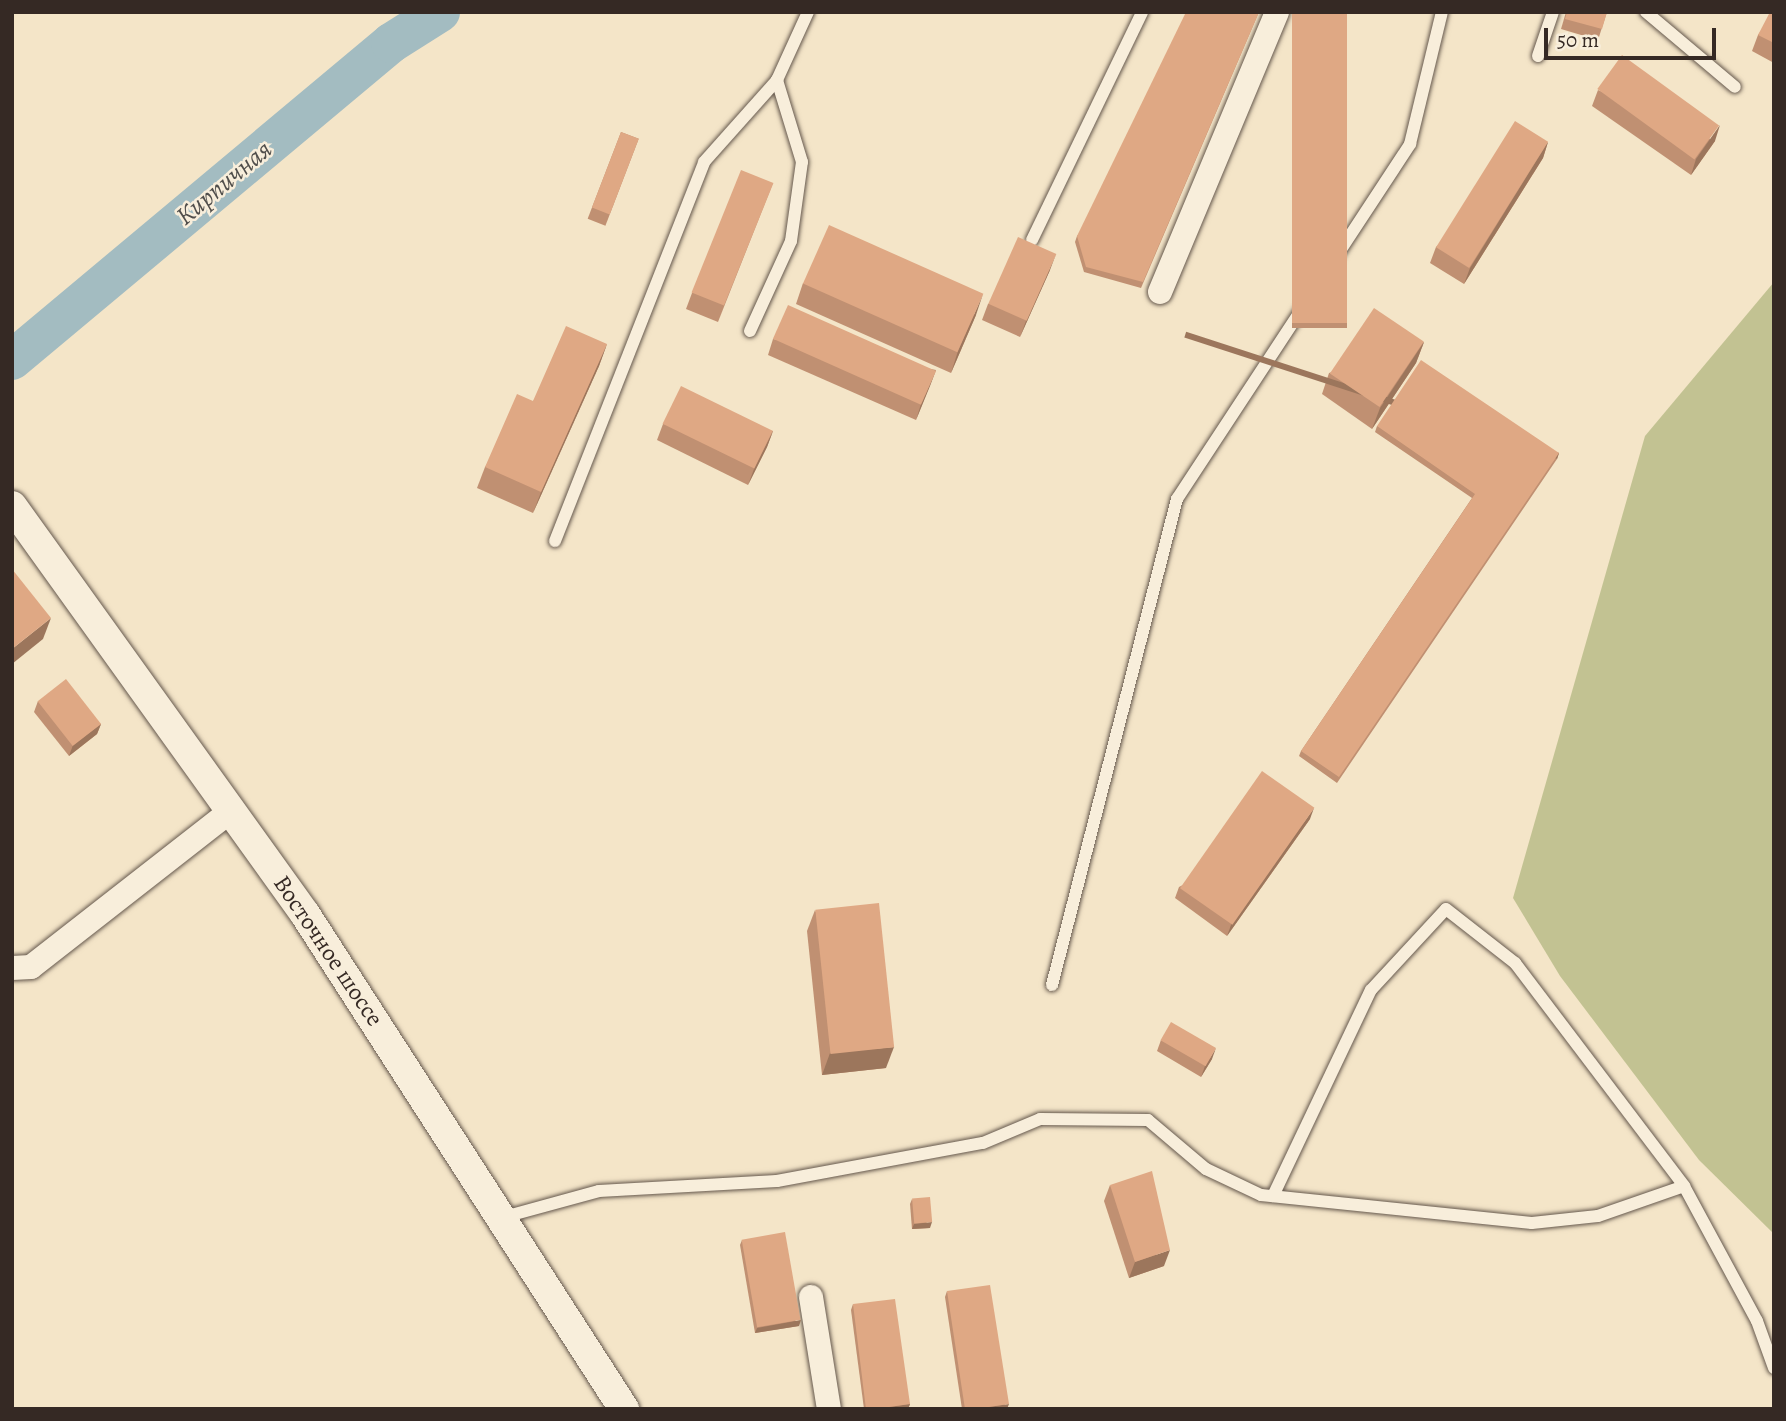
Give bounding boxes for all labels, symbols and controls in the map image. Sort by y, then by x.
scale bar [1548,14,1720,58]
text: 50 m [1557,26,1599,54]
water label: Кирпичная [170,134,278,232]
street label: Восточное шоссе [267,870,389,1032]

